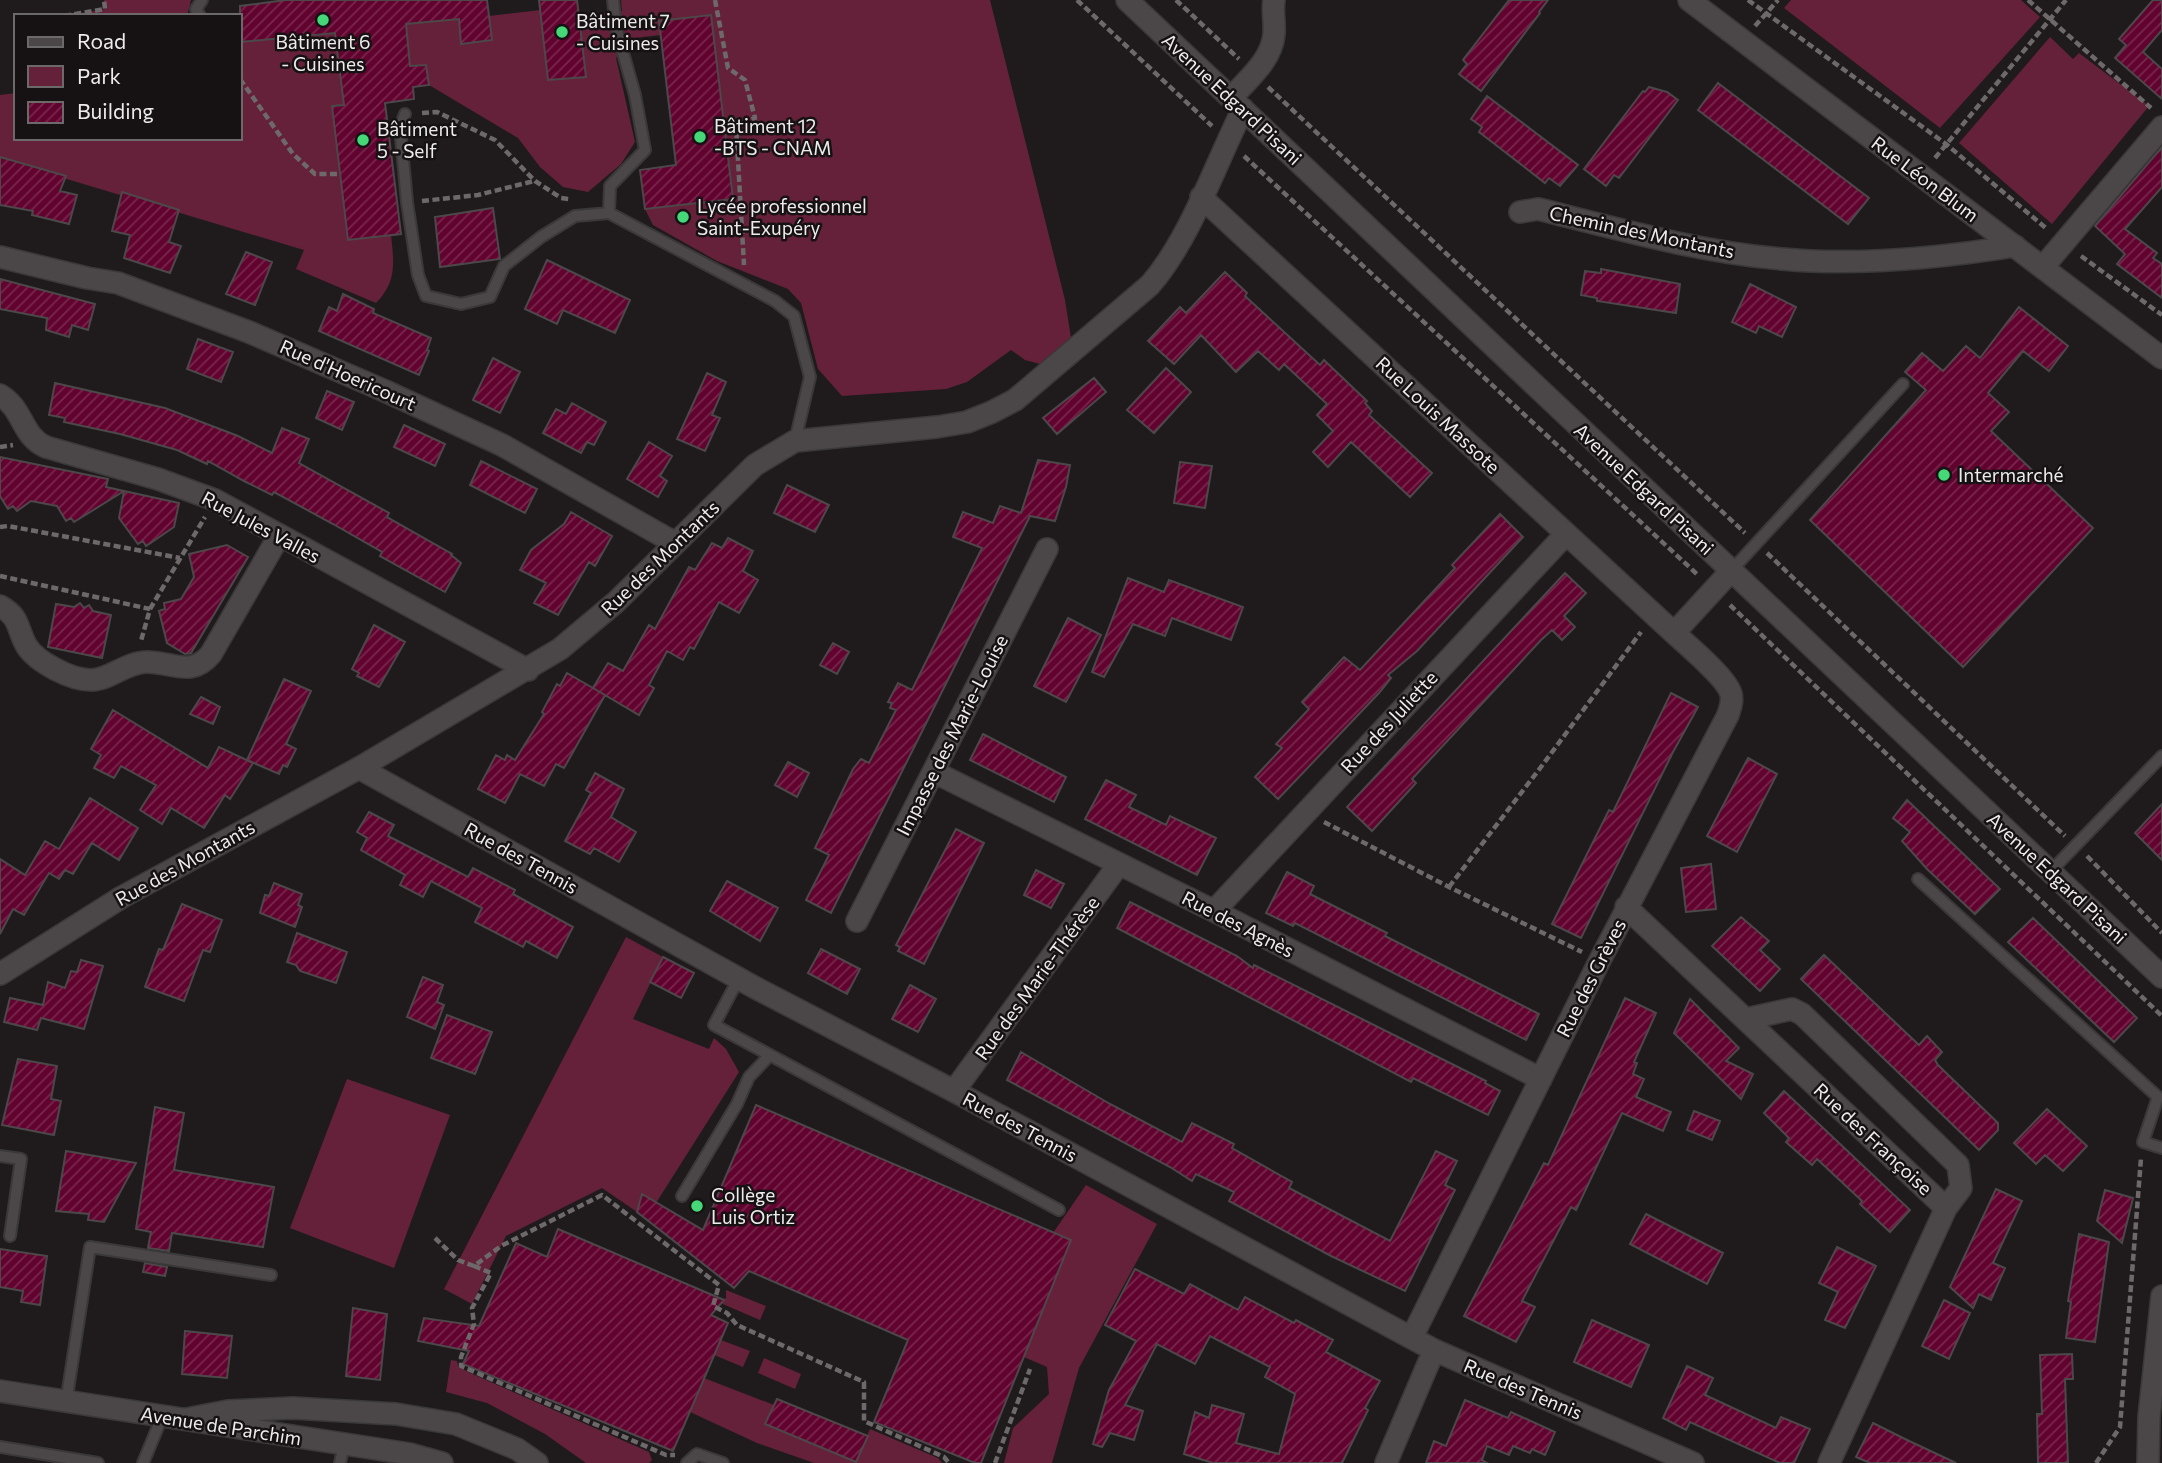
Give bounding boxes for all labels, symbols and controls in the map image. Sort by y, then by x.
place label: Bâtiment 7 - Cuisines [576,9,670,54]
marker: Bâtiment 6 - Cuisines [315,12,331,28]
legend [14,14,242,140]
marker: Bâtiment 7 - Cuisines [554,24,570,40]
text: Road [77,28,126,53]
street label: Avenue Edgard Pisani [1158,28,1307,169]
place label: Bâtiment 6 - Cuisines [275,30,371,75]
text: Park [77,63,121,88]
text: Building [77,98,154,123]
place label: Bâtiment 12 -BTS - CNAM [714,114,831,159]
place label: Bâtiment 5 - Self [377,117,457,162]
marker: Bâtiment 12 -BTS - CNAM [692,129,708,145]
street label: Rue Léon Blum [1867,131,1983,226]
marker: Bâtiment 5 - Self [355,132,371,148]
place label: Lycée professionnel Saint-Exupéry [697,194,867,239]
street label: Chemin des Montants [1547,201,1737,262]
marker: Lycée professionnel Saint-Exupéry [675,209,691,225]
street label: Rue d'Hoericourt [277,334,420,415]
street label: Rue Louis Massote [1372,351,1505,478]
street label: Avenue Edgard Pisani [1570,418,1719,559]
place label: Intermarché [1958,463,2064,486]
marker: Intermarché [1936,467,1952,483]
street label: Rue Jules Valles [198,486,324,567]
street label: Rue des Montants [596,495,724,620]
street label: Impasse des Marie-Louise [891,631,1012,839]
street label: Rue des Juliette [1335,666,1442,778]
street label: Avenue Edgard Pisani [1983,807,2132,948]
street label: Rue des Montants [111,815,258,910]
street label: Rue des Tennis [460,817,582,898]
street label: Rue des Agnès [1178,885,1298,962]
street label: Rue des Marie-Thérèse [970,891,1104,1064]
street label: Rue des Grèves [1551,915,1630,1041]
street label: Rue des Françoise [1809,1078,1937,1199]
street label: Rue des Tennis [959,1087,1081,1166]
place label: Collège Luis Ortiz [711,1183,795,1228]
marker: Collège Luis Ortiz [689,1198,705,1214]
street label: Rue des Tennis [1461,1353,1586,1424]
street label: Avenue de Parchim [139,1401,303,1450]

